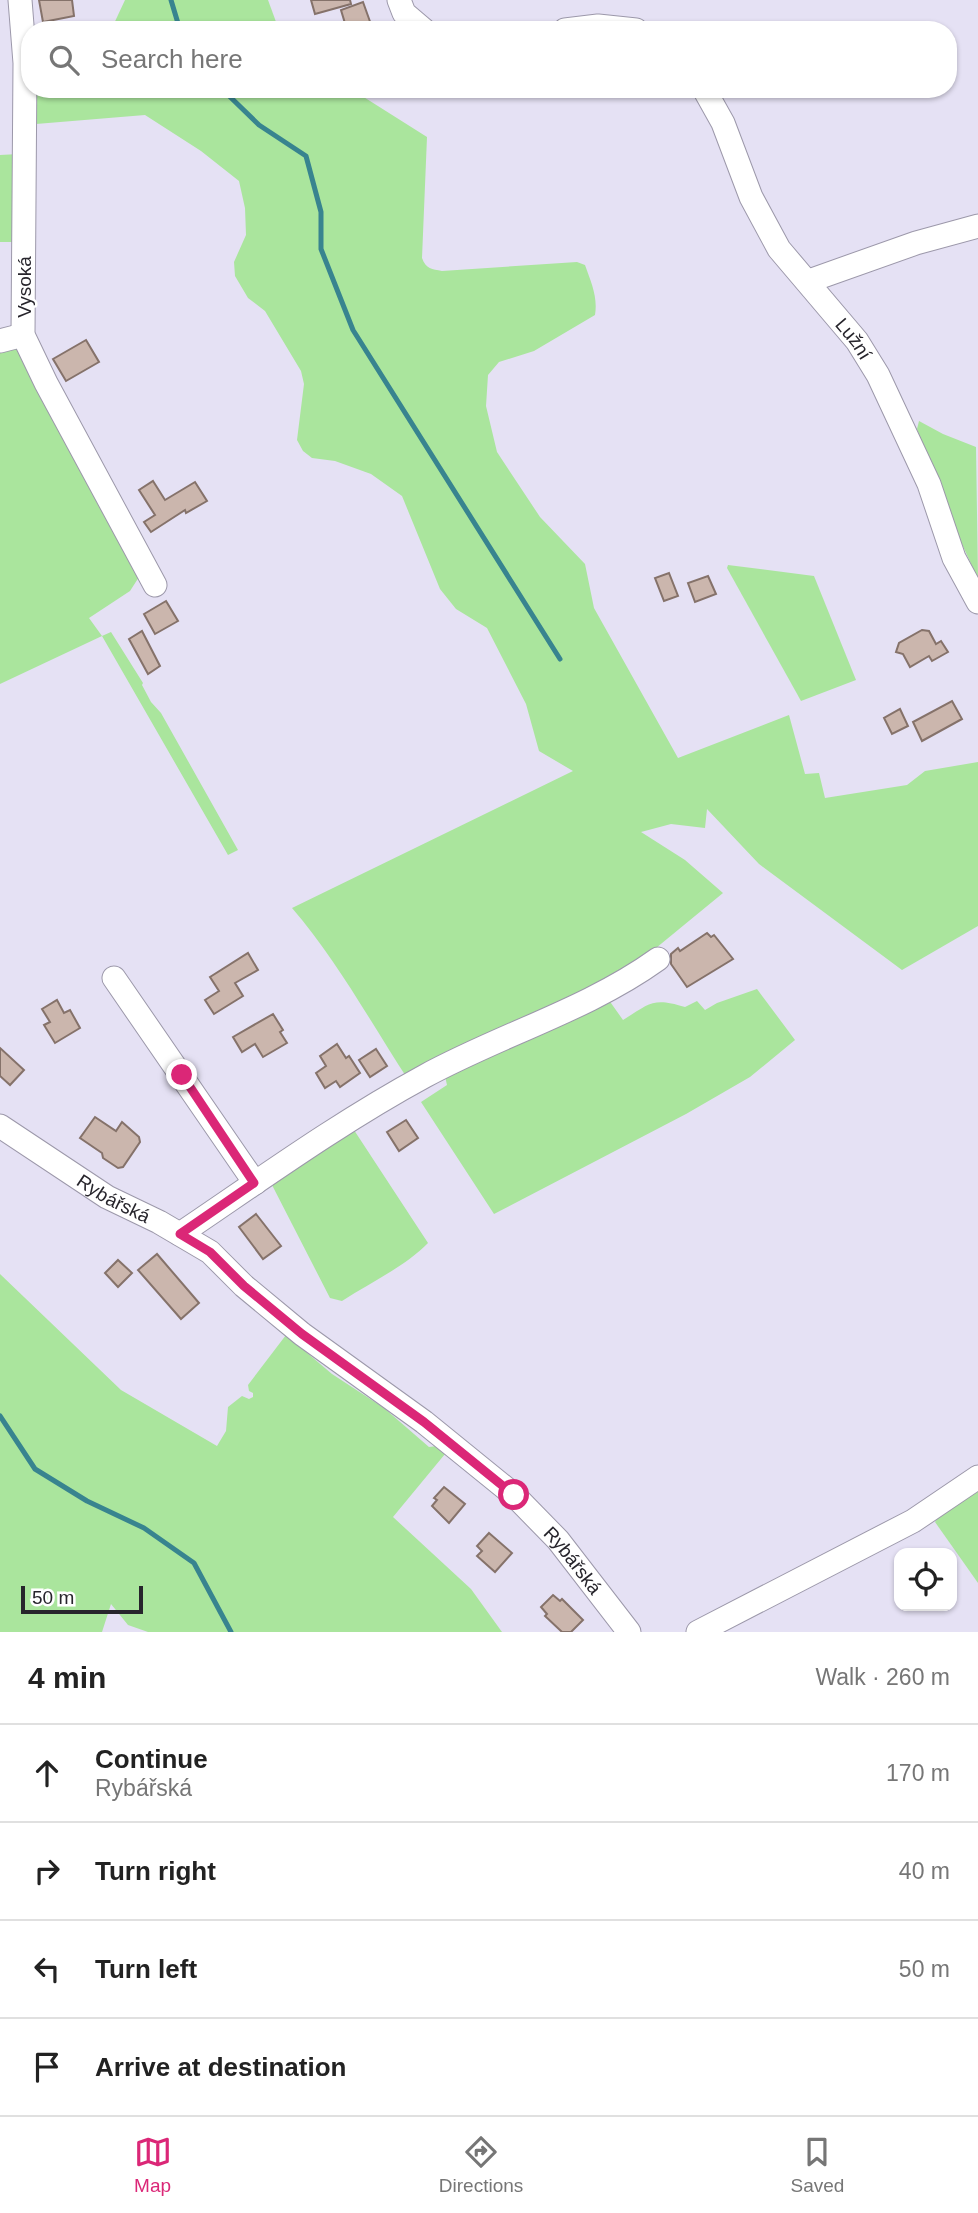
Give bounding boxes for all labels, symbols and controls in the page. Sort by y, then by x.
search box [21,21,957,98]
icon: search [45,41,83,79]
text: Search here [101,44,243,74]
street label: Vysoká [14,256,35,318]
street label: Lužní [832,314,877,364]
route end [166,1059,197,1090]
street label: Rybářská [73,1170,154,1227]
route start [498,1479,529,1510]
street label: Rybářská [540,1522,606,1598]
map controls [894,1548,957,1611]
button: locate [894,1548,957,1611]
scale bar [21,1583,144,1615]
text: 50 m [32,1587,74,1608]
text: 4 min [28,1661,106,1694]
text: Walk · 260 m [815,1664,950,1690]
text: Continue [95,1744,208,1774]
icon: ahead [28,1754,66,1792]
text: 170 m [886,1760,950,1786]
text: Rybářská [95,1775,192,1801]
icon: right [28,1852,66,1890]
text: Turn right [95,1856,216,1886]
text: 40 m [899,1858,950,1884]
icon: left [28,1950,66,1988]
text: Turn left [95,1954,197,1984]
text: 50 m [899,1956,950,1982]
icon: arrive [28,2048,66,2086]
text: Arrive at destination [95,2052,346,2082]
tab: Map [134,2133,172,2197]
tab: Directions [439,2133,523,2197]
tab: Saved [790,2133,844,2197]

